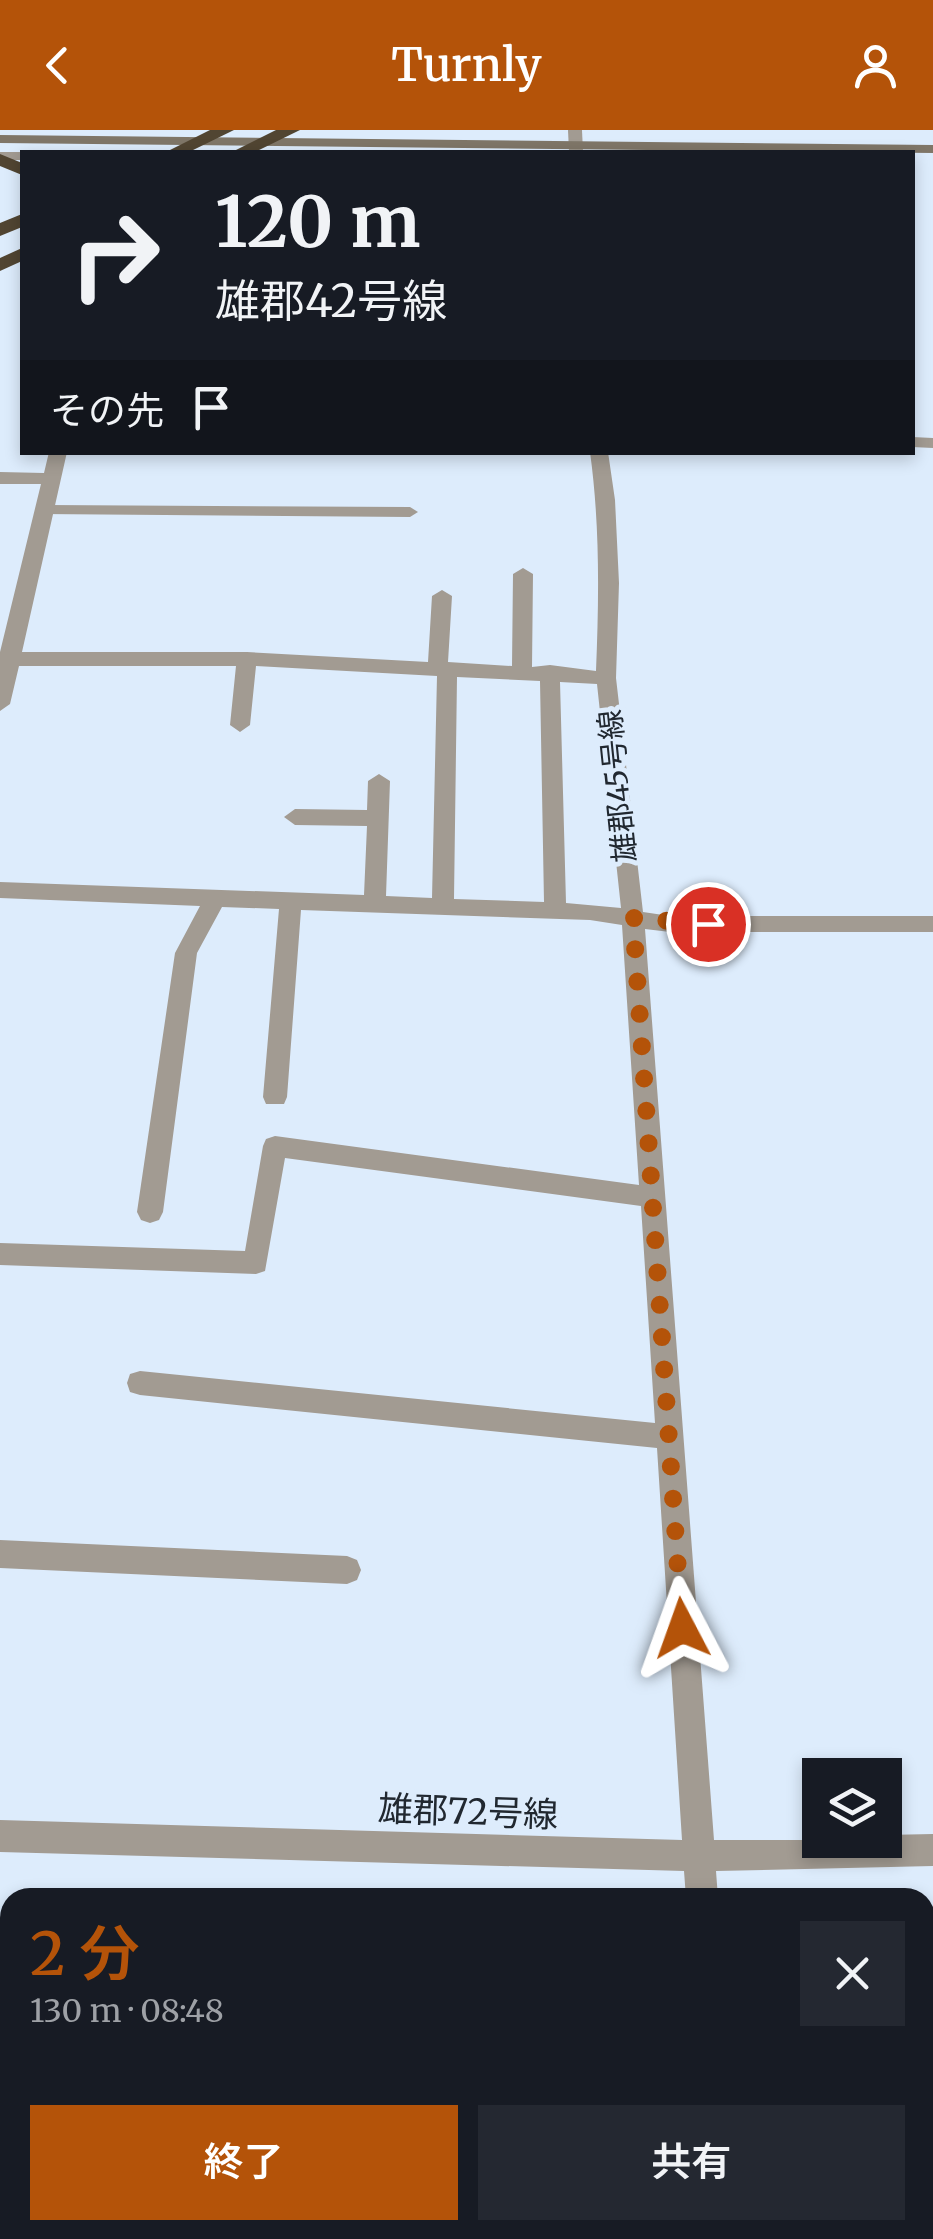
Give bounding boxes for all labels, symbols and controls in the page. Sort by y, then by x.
text: Turnly [391,37,542,93]
icon: back [30,38,85,93]
icon: person [848,38,903,93]
text: 120 m [215,178,420,266]
icon: right [50,190,180,320]
text: 雄郡42号線 [215,273,447,329]
icon: arrive [184,380,239,435]
text: その先 [50,387,164,434]
street label: 雄郡45号線 [590,708,644,864]
pin [666,882,751,967]
icon: arrive [681,897,736,952]
position arrow [630,1576,734,1680]
map controls [802,1758,902,1858]
button: layers [802,1758,902,1858]
street label: 雄郡72号線 [377,1787,559,1837]
text: 2 分 [30,1916,140,1991]
button: close [800,1921,905,2026]
text: 130 m · 08:48 [30,1991,224,2031]
button: 終了 [30,2105,458,2220]
button: 共有 [478,2105,905,2220]

